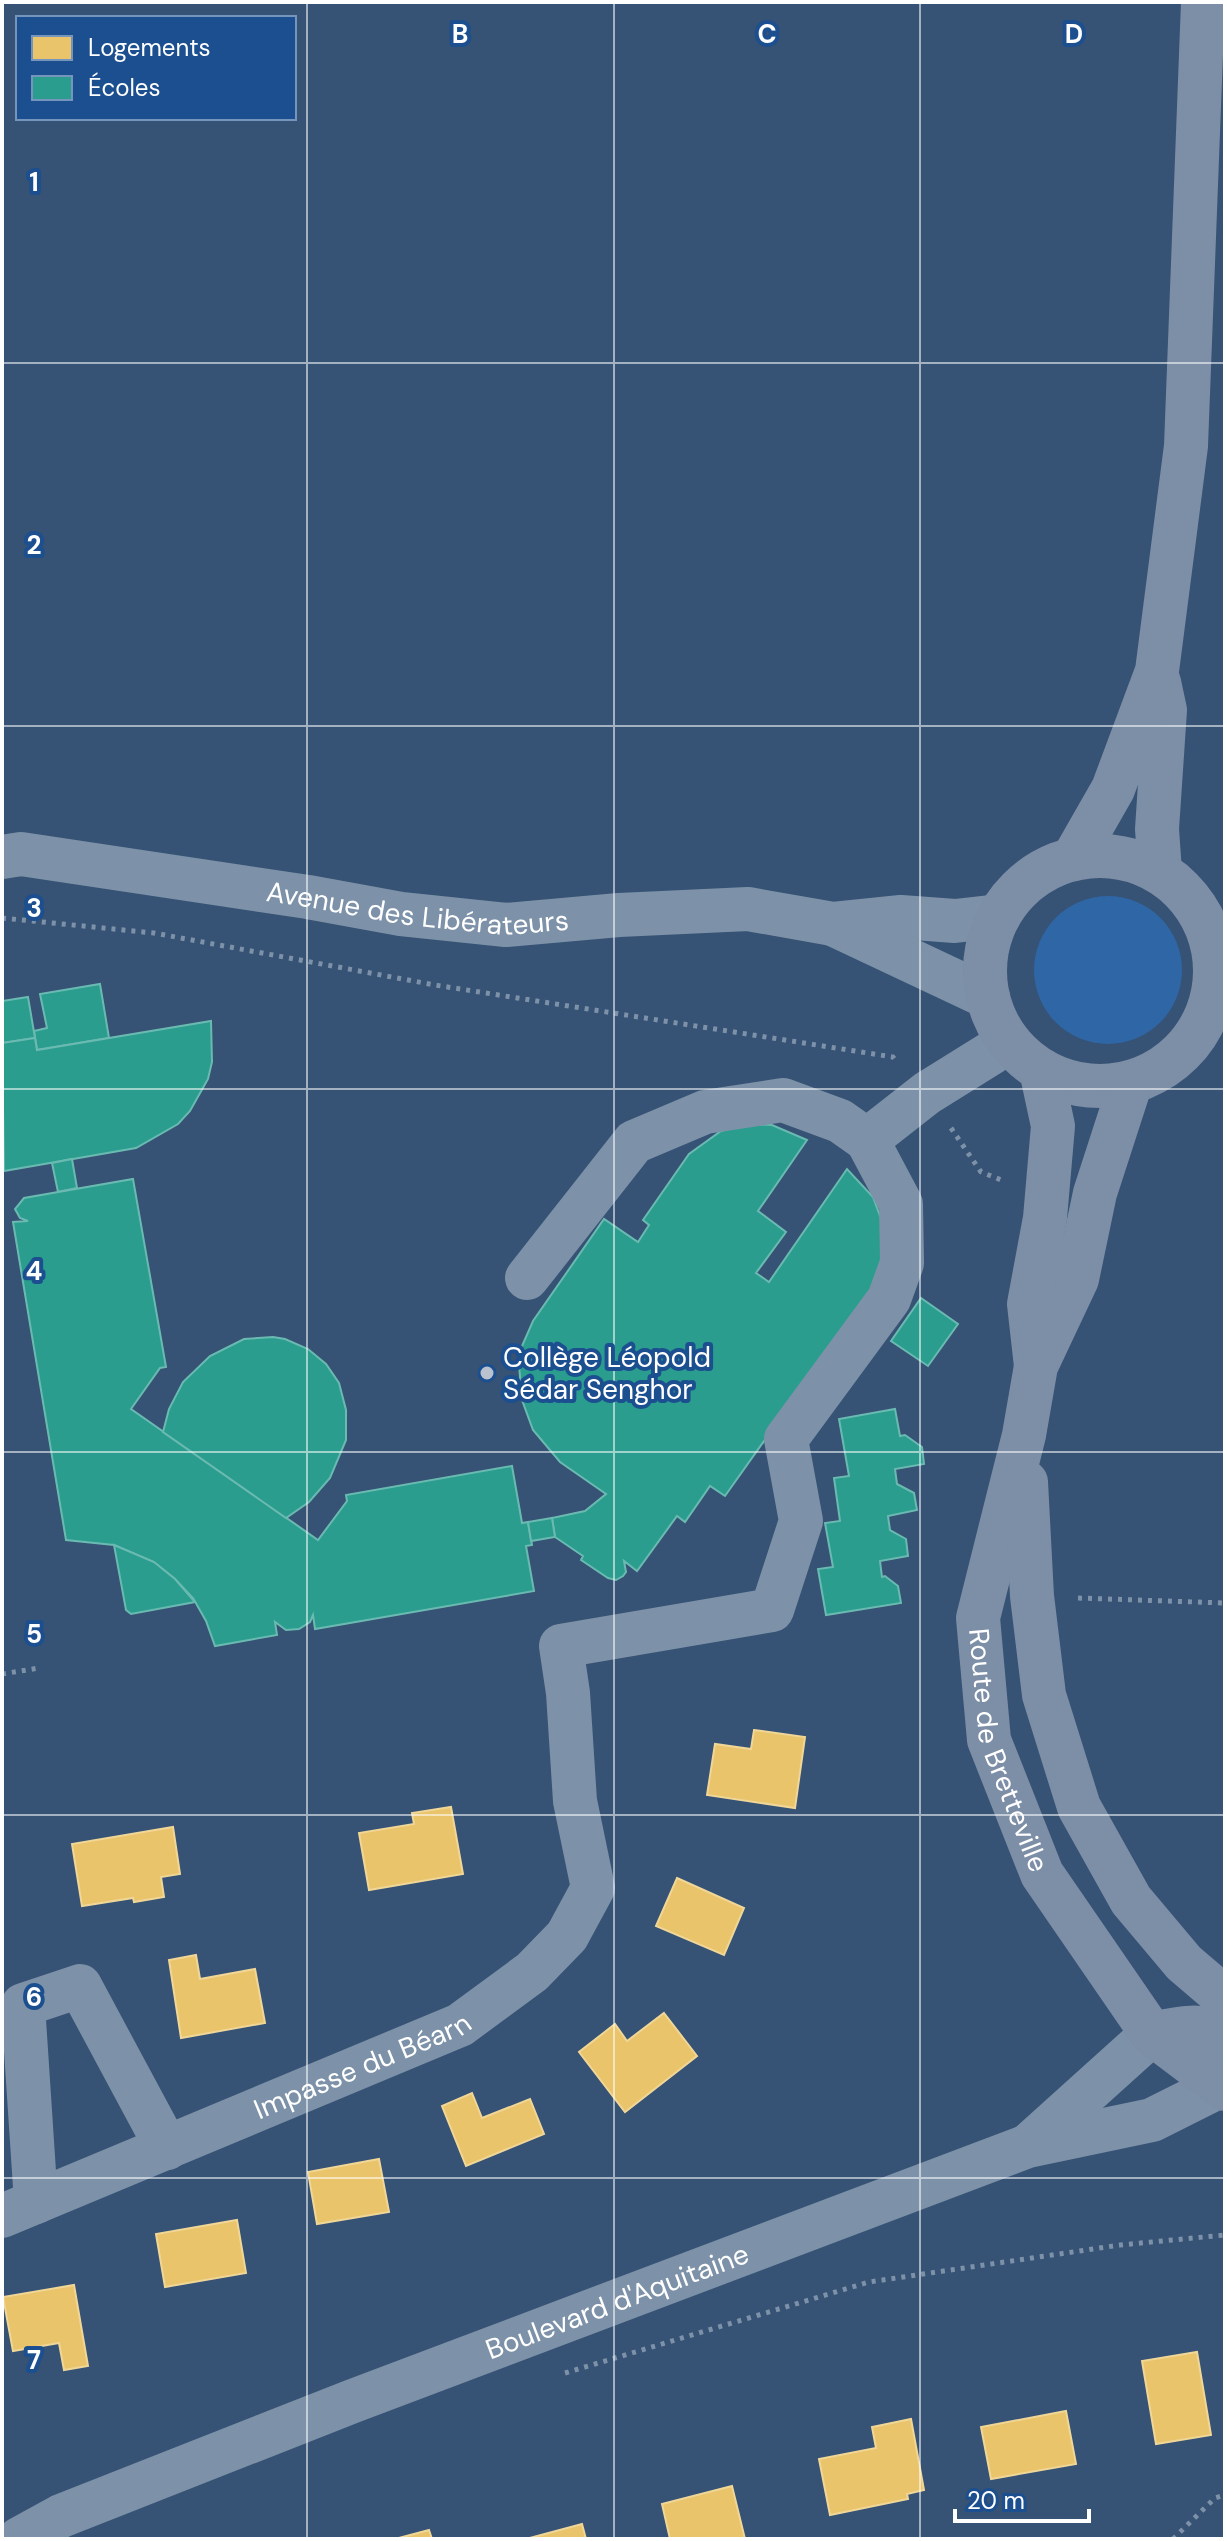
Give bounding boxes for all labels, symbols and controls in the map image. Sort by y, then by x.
legend [16,16,296,120]
text: B [452,17,468,51]
text: C [757,17,777,51]
text: D [1065,17,1083,51]
text: Logements [88,32,211,63]
text: Écoles [88,72,161,103]
text: 1 [29,165,39,199]
text: 2 [26,528,42,562]
street label: Avenue des Libérateurs [264,873,570,944]
text: 3 [26,891,42,925]
text: 4 [26,1254,42,1288]
place label: Collège Léopold Sédar Senghor [503,1339,711,1408]
marker: Collège Léopold Sédar Senghor [478,1364,496,1382]
text: 5 [26,1617,42,1651]
street label: Route de Bretteville [960,1627,1057,1877]
text: 6 [26,1980,42,2014]
street label: Impasse du Béarn [248,2005,479,2128]
street label: Boulevard d'Aquitaine [480,2235,754,2368]
text: 7 [27,2343,41,2377]
scale bar [955,2473,1089,2523]
text: 20 m [967,2485,1025,2516]

